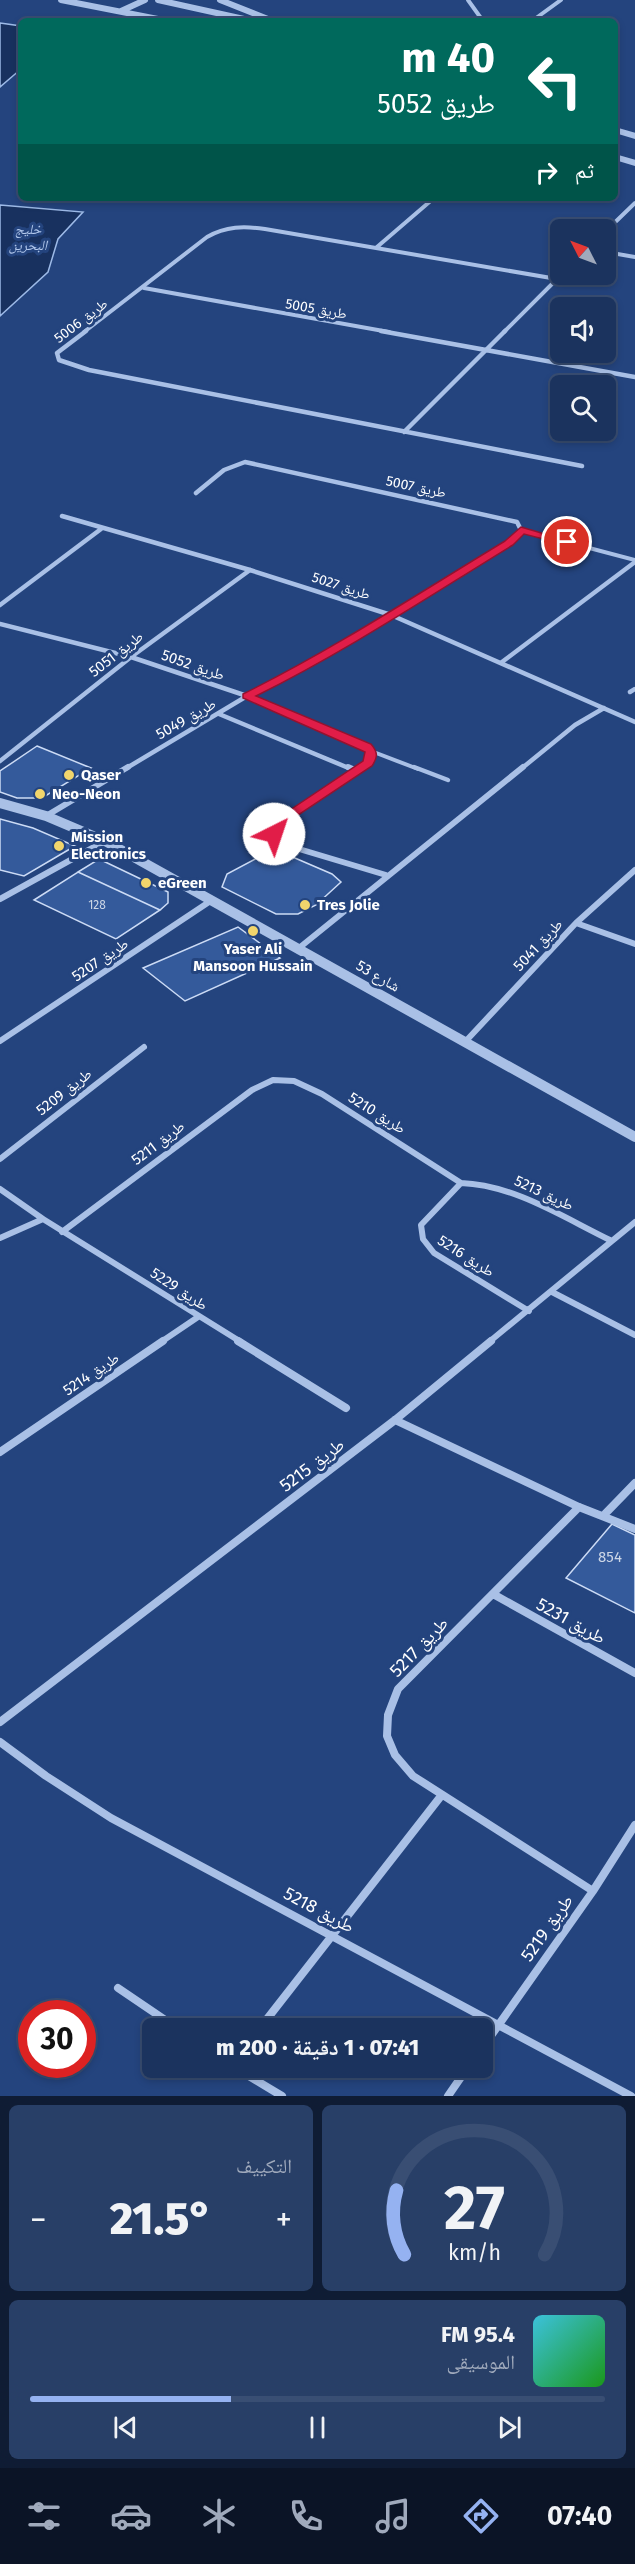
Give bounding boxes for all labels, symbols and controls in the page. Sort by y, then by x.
text: 40 m [401,33,495,83]
icon: left [516,42,594,120]
text: طريق 5052 [377,88,495,120]
icon: right [530,156,563,189]
text: ثم [575,157,594,184]
north arrow [550,219,616,285]
map controls [550,219,616,441]
water label: خليج البحرين [9,221,49,254]
street label: طريق 5006 [51,295,112,347]
street label: طريق 5005 [284,295,348,324]
button: sound [550,297,616,363]
button: search [550,375,616,441]
street label: طريق 5007 [384,472,448,503]
pin [541,516,592,567]
icon: arrive [550,525,583,558]
street label: طريق 5027 [309,569,372,604]
street label: طريق 5051 [85,627,147,682]
street label: طريق 5052 [159,646,227,685]
street label: طريق 5049 [153,695,220,744]
place label: Qaser [81,766,122,784]
marker: Qaser [62,768,76,782]
place label: Neo-Neon [52,785,121,803]
marker: Neo-Neon [33,787,47,801]
position arrow [242,802,306,866]
place label: Mission Electronics [71,828,146,863]
marker: Mission Electronics [52,839,66,853]
place label: eGreen [158,874,207,892]
marker: eGreen [139,876,153,890]
place label: Tres Jolie [317,896,380,914]
house number: 128 [88,898,106,912]
marker: Tres Jolie [298,898,312,912]
street label: طريق 5041 [510,915,567,975]
marker: Yaser Ali Mansoon Hussain [246,924,260,938]
street label: طريق 5207 [68,935,132,986]
place label: Yaser Ali Mansoon Hussain [193,940,313,975]
street label: شارع 53 [352,956,403,997]
street label: طريق 5209 [33,1065,96,1120]
street label: طريق 5210 [345,1088,409,1138]
street label: طريق 5211 [128,1117,189,1170]
street label: طريق 5213 [511,1172,576,1215]
street label: طريق 5216 [434,1231,498,1282]
street label: طريق 5229 [146,1264,211,1315]
street label: طريق 5214 [60,1349,123,1400]
street label: طريق 5215 [275,1433,349,1497]
house number: 854 [598,1548,622,1566]
street label: طريق 5231 [533,1593,609,1649]
street label: طريق 5217 [385,1612,453,1682]
street label: طريق 5218 [280,1882,358,1938]
street label: طريق 5219 [516,1890,578,1966]
speed limit sign: 30 [18,2000,96,2078]
text: 07:41 · 1 دقيقة · 200 m [216,2034,419,2061]
text: التكييف [236,2154,292,2178]
text: 27 [444,2171,504,2246]
text: 21.5° [110,2192,212,2246]
text: − [30,2200,47,2240]
text: + [276,2200,292,2240]
text: km/h [447,2240,501,2266]
text: 95.4 FM [441,2321,515,2348]
text: الموسيقى [447,2350,515,2374]
icon: previous [109,2411,142,2444]
icon: pause [301,2411,334,2444]
icon: next [493,2411,526,2444]
icon: filters [23,2495,65,2537]
icon: car [110,2495,152,2537]
icon: climate [198,2495,240,2537]
icon: phone [285,2495,327,2537]
icon: music [372,2495,414,2537]
icon: directions [460,2495,502,2537]
text: 07:40 [547,2500,612,2532]

